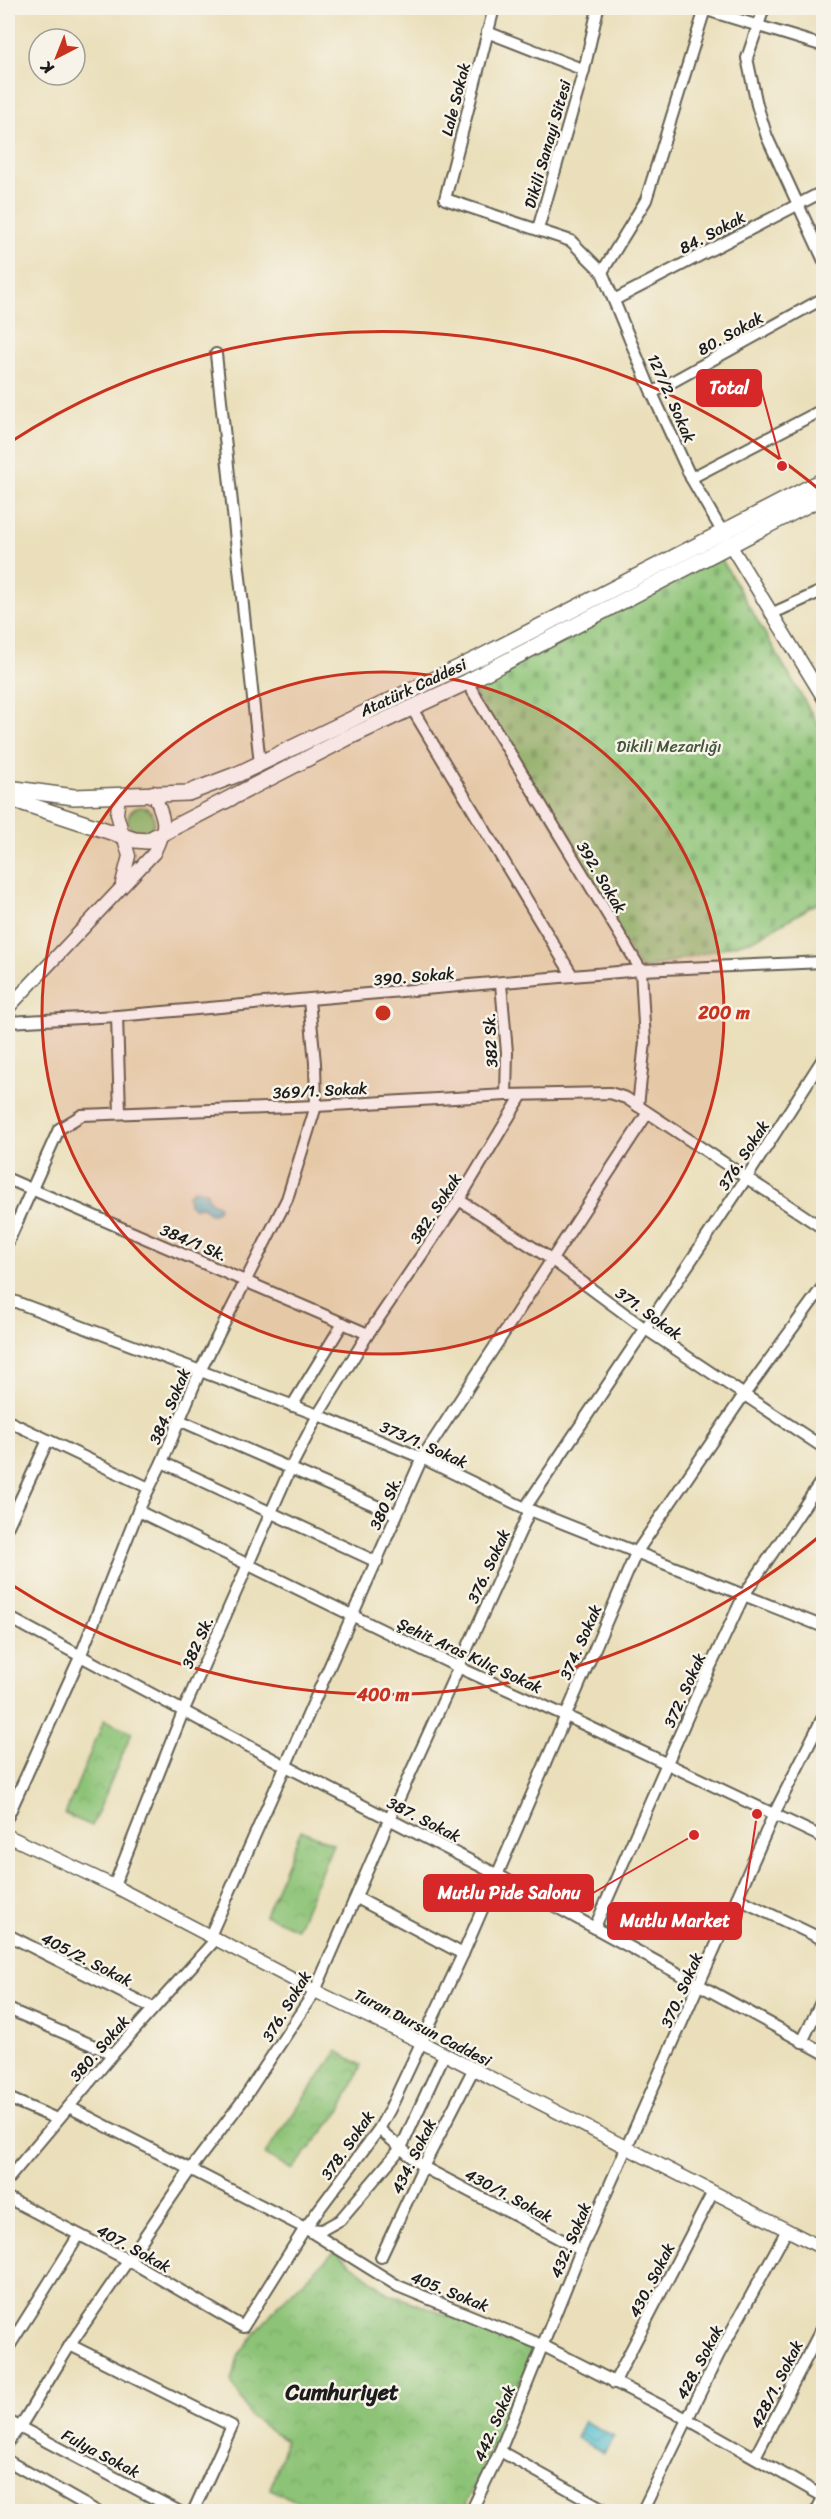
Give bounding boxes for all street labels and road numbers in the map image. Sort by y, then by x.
street label: Lale Sokak [432,59,479,139]
street label: Dikili Sanayi Sitesi [515,76,580,212]
street label: 84. Sokak [674,203,751,262]
street label: 80. Sokak [692,303,769,364]
street label: 127/2. Sokak [639,349,704,448]
street label: Atatürk Caddesi [354,650,472,725]
street label: 392. Sokak [569,835,635,919]
street label: 390. Sokak [372,958,456,994]
street label: 382 Sk. [475,1012,506,1068]
street label: 369/1. Sokak [272,1074,369,1107]
street label: 376. Sokak [710,1114,777,1196]
street label: 382. Sokak [402,1166,470,1250]
street label: 384/1 Sk. [156,1215,232,1270]
street label: 371. Sokak [609,1279,689,1348]
street label: 384. Sokak [140,1363,199,1449]
street label: 373/1. Sokak [375,1412,473,1477]
street label: 380 Sk. [361,1472,410,1535]
street label: 376. Sokak [459,1524,519,1608]
street label: 374. Sokak [551,1599,610,1685]
street label: Şehit Aras Kılıç Sokak [392,1609,548,1702]
street label: 382 Sk. [173,1611,222,1673]
street label: 372. Sokak [655,1648,714,1732]
street label: 387. Sokak [382,1788,466,1851]
street label: 405/2. Sokak [36,1924,138,1995]
street label: 370. Sokak [652,1947,711,2033]
street label: 376. Sokak [254,1964,320,2048]
street label: Turan Dursun Caddesi [349,1980,497,2075]
street label: 380. Sokak [62,2008,137,2088]
street label: 378. Sokak [313,2104,382,2186]
street label: 434. Sokak [383,2113,444,2199]
street label: 430/1. Sokak [460,2160,558,2231]
street label: 432. Sokak [541,2197,600,2283]
street label: 407. Sokak [91,2216,177,2281]
street label: 430. Sokak [620,2237,683,2323]
street label: 405. Sokak [406,2263,494,2320]
street label: 428. Sokak [668,2319,732,2405]
street label: 428/1. Sokak [742,2334,811,2434]
street label: 442. Sokak [465,2380,524,2466]
street label: Fulya Sokak [56,2421,146,2487]

